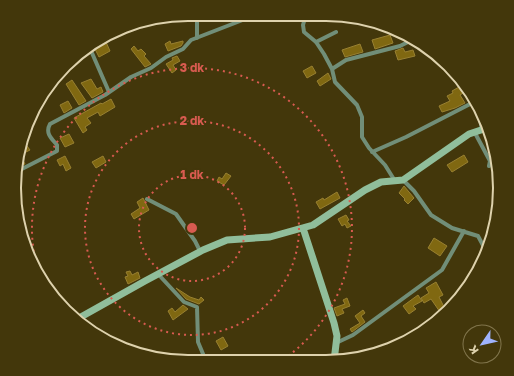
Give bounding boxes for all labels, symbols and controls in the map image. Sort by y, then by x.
text: 3 dk [180,60,204,75]
text: 2 dk [180,113,204,128]
text: 1 dk [180,167,204,182]
centre of rings [185,221,199,235]
north arrow [462,324,502,364]
text: K [466,343,481,357]

